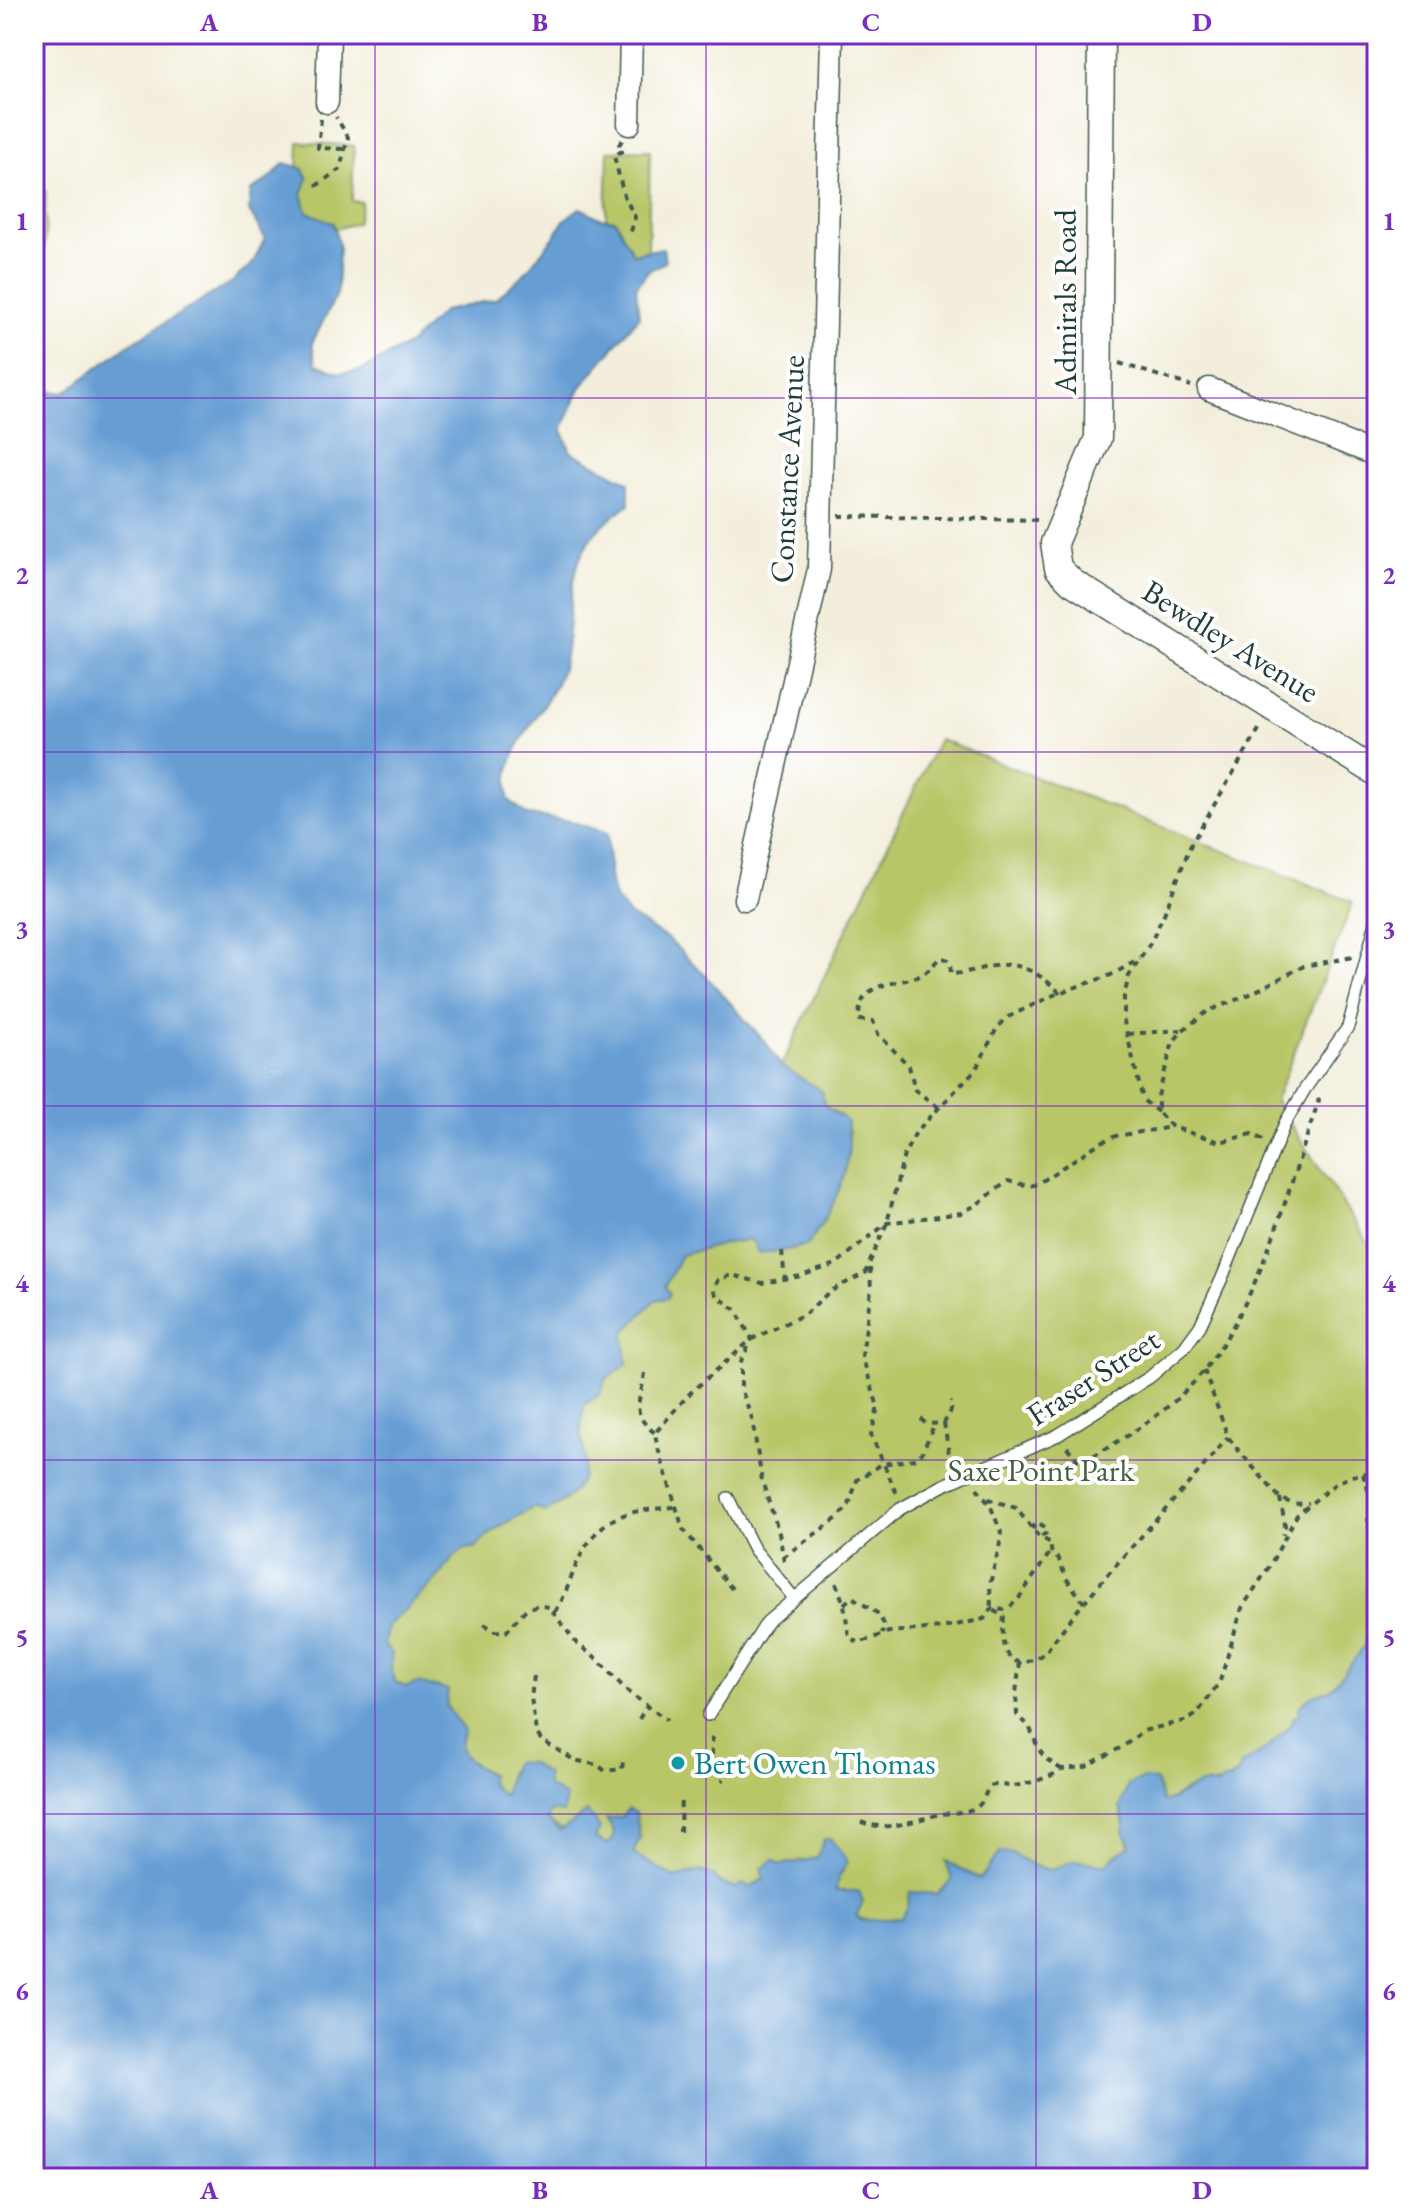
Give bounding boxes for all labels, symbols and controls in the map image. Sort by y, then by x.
text: A [199,5,219,39]
text: B [532,5,548,39]
text: C [862,5,880,39]
text: D [1192,5,1212,39]
text: 1 [15,204,29,238]
text: 1 [1382,204,1396,238]
street label: Admirals Road [1044,208,1086,396]
street label: Constance Avenue [760,354,814,584]
text: 2 [15,558,29,592]
text: 2 [1382,558,1396,592]
street label: Bewdley Avenue [1135,570,1327,712]
text: 3 [15,912,29,946]
text: 3 [1382,912,1396,946]
text: 4 [15,1266,29,1300]
text: 4 [1382,1266,1396,1300]
street label: Fraser Street [1019,1319,1167,1435]
park label: Saxe Point Park [947,1449,1136,1491]
text: 5 [15,1620,29,1654]
text: 5 [1382,1620,1396,1654]
place label: Bert Owen Thomas [694,1742,935,1784]
marker: Bert Owen Thomas [669,1754,687,1772]
text: 6 [15,1974,29,2008]
text: 6 [1382,1974,1396,2008]
text: A [199,2173,219,2207]
text: B [532,2173,548,2207]
text: C [862,2173,880,2207]
text: D [1192,2173,1212,2207]

